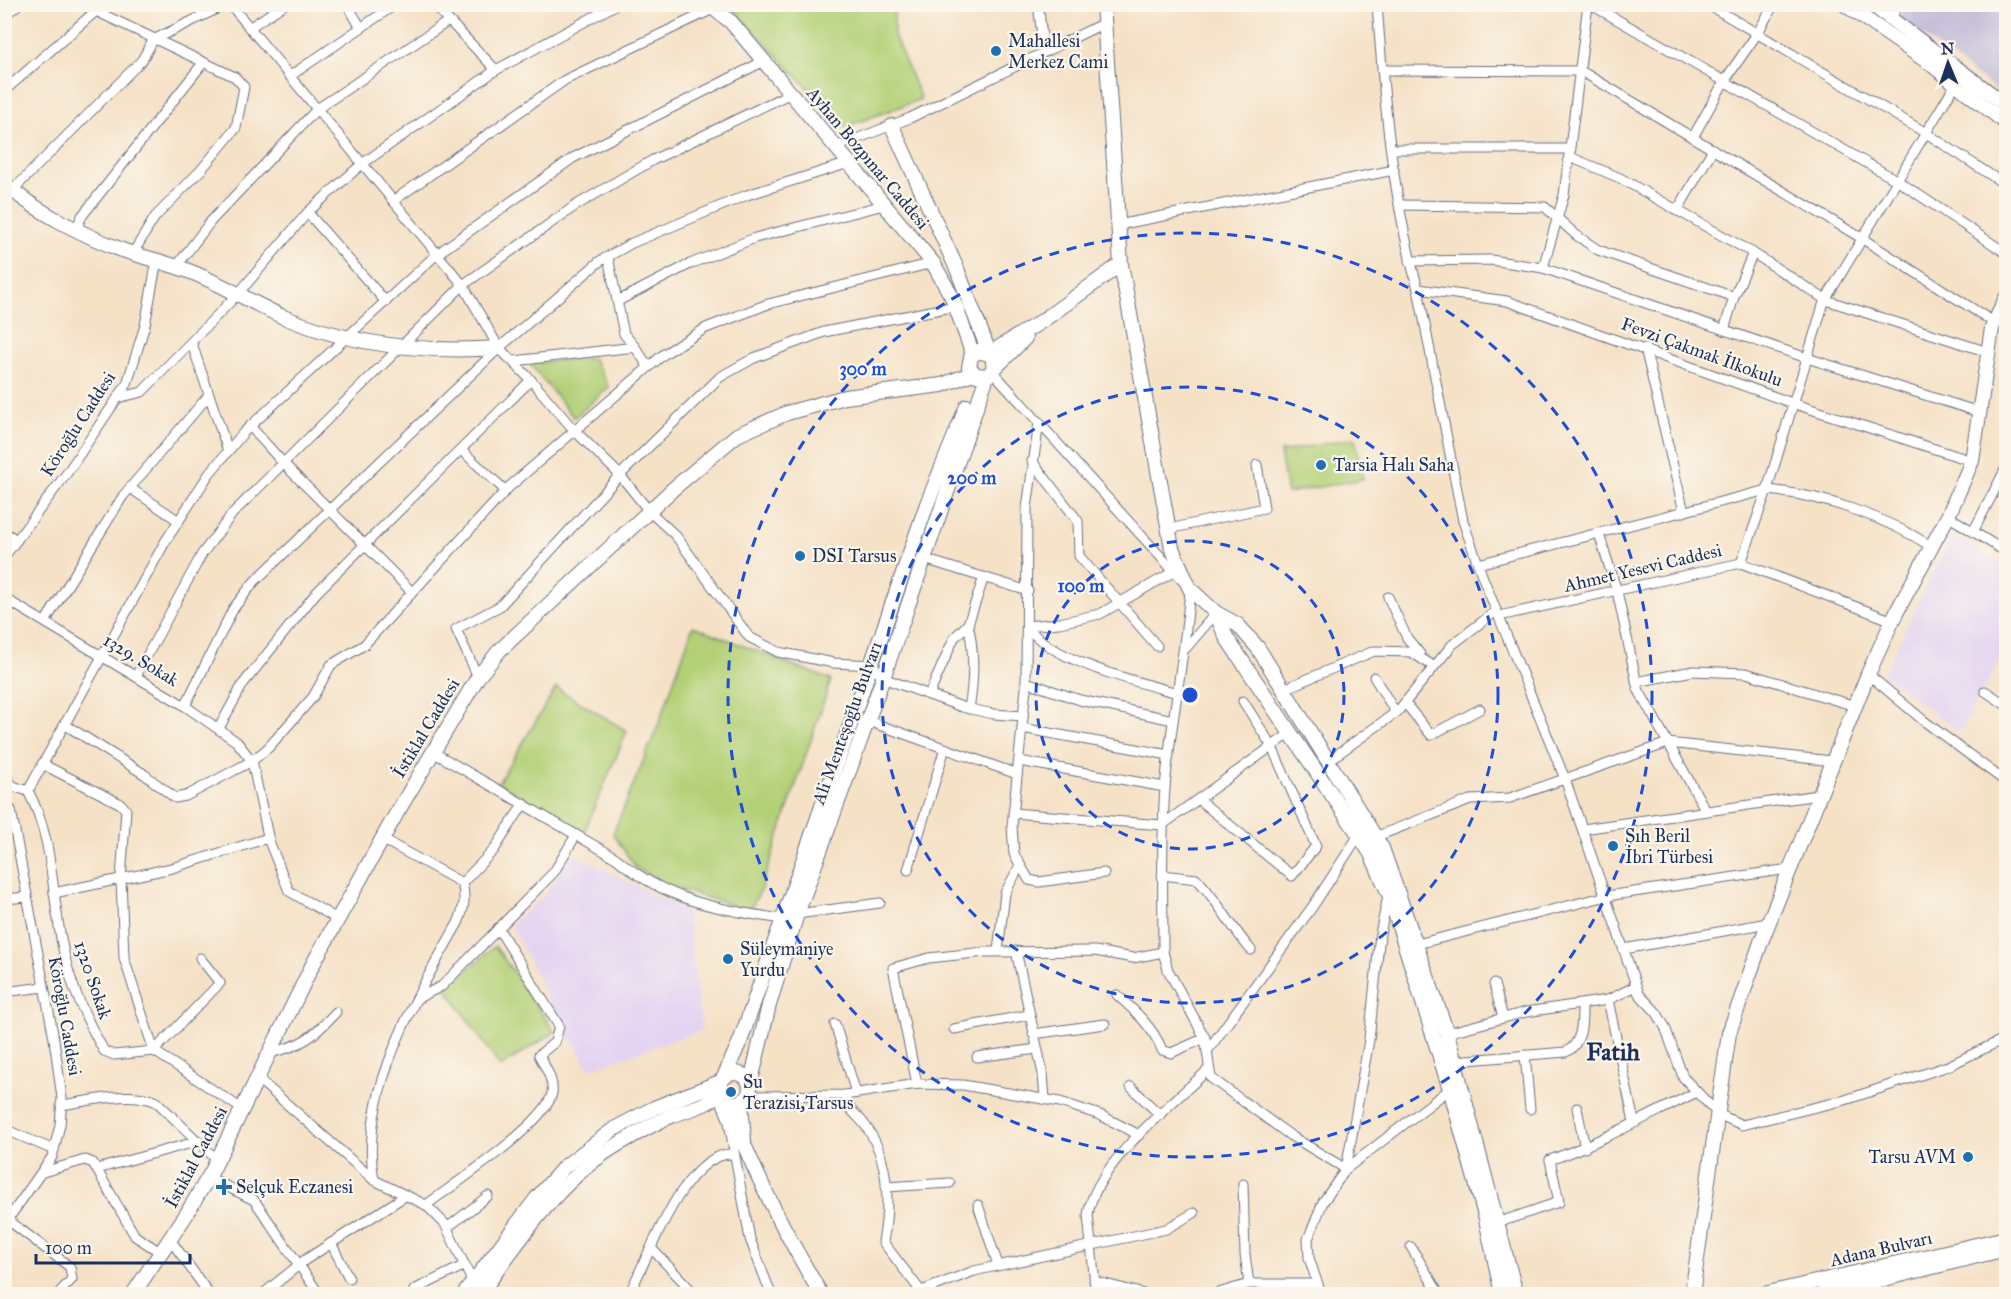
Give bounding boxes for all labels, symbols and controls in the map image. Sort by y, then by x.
place label: Mahallesi Merkez Cami [1008,30,1108,73]
north arrow [1918,33,1978,93]
text: N [1940,39,1955,58]
marker: Mahallesi Merkez Cami [989,44,1003,58]
street label: Ayhan Bozpınar Caddesi [801,81,934,234]
street label: Fevzi Çakmak İlkokulu [1618,312,1786,392]
text: 300 m [839,358,887,381]
street label: Köroğlu Caddesi [36,367,121,481]
place label: Tarsia Halı Saha [1333,454,1454,476]
marker: Tarsia Halı Saha [1314,458,1328,472]
text: 200 m [948,467,997,489]
street label: Ahmet Yesevi Caddesi [1561,539,1724,597]
place label: DSI Tarsus [812,545,896,567]
marker: DSI Tarsus [793,549,807,563]
text: 100 m [1058,575,1105,597]
street label: 1329. Sokak [99,629,183,691]
street label: Ali Menteşoğlu Bulvarı [807,639,888,809]
street label: İstiklal Caddesi [387,674,464,782]
centre of rings [1180,685,1200,705]
place label: Şıh Beril İbri Türbesi [1625,825,1713,868]
marker: Şıh Beril İbri Türbesi [1606,839,1620,853]
street label: 1320 Sokak [69,938,117,1023]
place label: Süleymaniye Yurdu [740,938,833,981]
marker: Süleymaniye Yurdu [721,952,735,966]
street label: Köroğlu Caddesi [43,954,86,1078]
district label: Fatih [1586,1037,1641,1067]
place label: Su Terazisi,Tarsus [743,1071,853,1114]
marker: Su Terazisi,Tarsus [724,1085,738,1099]
street label: İstiklal Caddesi [159,1102,232,1212]
place label: Tarsu AVM [1869,1146,1956,1168]
marker: Tarsu AVM [1961,1150,1975,1164]
place label: Selçuk Eczanesi [236,1176,353,1198]
marker: Selçuk Eczanesi [217,1180,231,1194]
scale bar [36,1227,190,1265]
street label: Adana Bulvarı [1827,1227,1934,1272]
text: 100 m [45,1237,92,1259]

